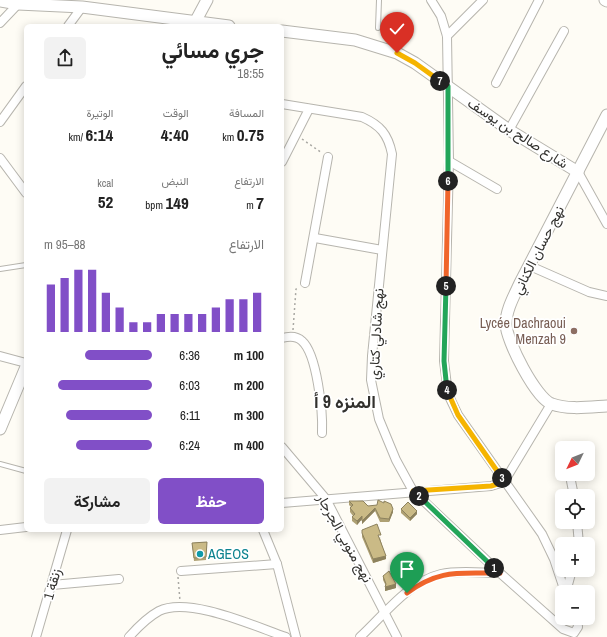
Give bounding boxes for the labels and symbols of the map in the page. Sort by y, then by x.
pin [380,12,414,53]
pin: 7 [430,71,450,91]
street label: شارع صالح بن يوسف [463,94,572,174]
pin: 6 [438,171,458,191]
street label: نهج حسان الكناني [508,203,571,299]
pin: 5 [436,276,456,296]
street label: نهج شادلي كتاري [365,288,390,380]
place label: Lycée Dachraoui Menzah 9 [480,314,566,348]
marker: Lycée Dachraoui Menzah 9 [569,326,579,336]
pin: 4 [437,380,457,400]
district label: المنزه 9 أ [314,389,376,414]
north arrow [555,441,595,481]
pin: 3 [492,468,512,488]
pin: 2 [409,486,429,506]
street label: نهج منوبي الجرجار [310,490,377,587]
place label: AGEOS [207,545,249,563]
marker: AGEOS [195,549,205,559]
pin [390,552,424,593]
pin: 1 [484,558,504,578]
street label: زنقة 1 [39,566,65,602]

